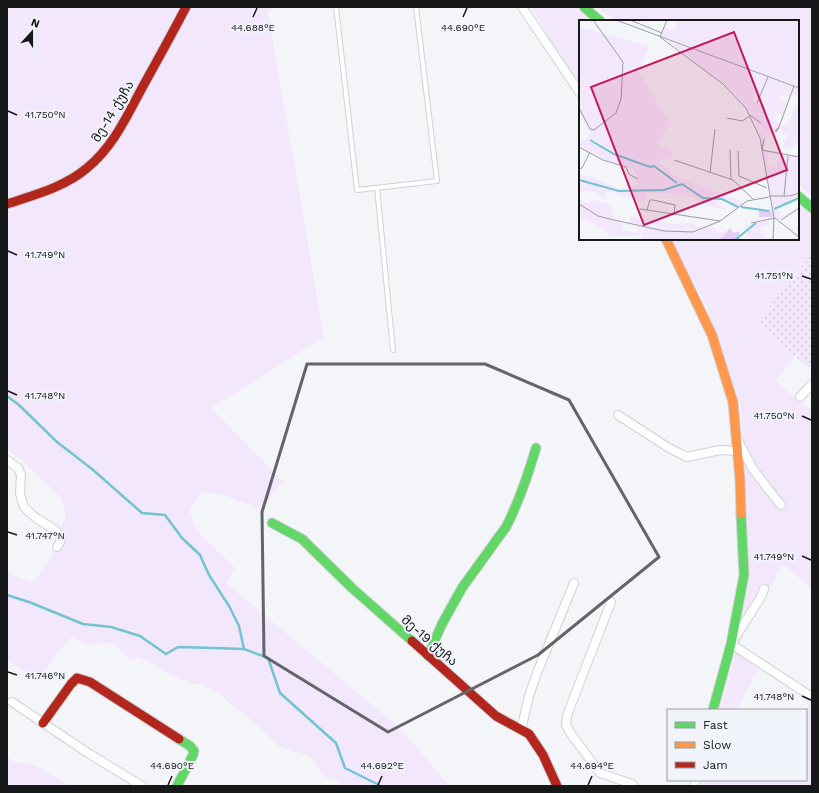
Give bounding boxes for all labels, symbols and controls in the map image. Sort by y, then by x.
north arrow [12,12,52,52]
text: N [29,16,42,31]
inset map [579,20,799,240]
text: 44.688°E [231,22,275,33]
text: 44.690°E [441,22,485,33]
street label: მე-14 ქუჩა [88,78,137,145]
text: 41.750°N [24,109,66,120]
text: 41.749°N [25,249,65,260]
text: 41.751°N [755,270,793,281]
text: 41.748°N [25,390,65,401]
text: 41.750°N [753,410,795,421]
text: 41.747°N [25,530,65,541]
text: 41.749°N [754,551,794,562]
street label: მე-19 ქუჩა [399,612,461,669]
text: 41.746°N [25,670,65,681]
text: 41.748°N [754,691,794,702]
legend [667,709,807,781]
text: Fast [703,718,728,732]
text: Slow [703,738,731,752]
text: Jam [703,758,728,772]
text: 44.690°E [150,760,194,771]
text: 44.692°E [360,760,404,771]
text: 44.694°E [570,760,614,771]

